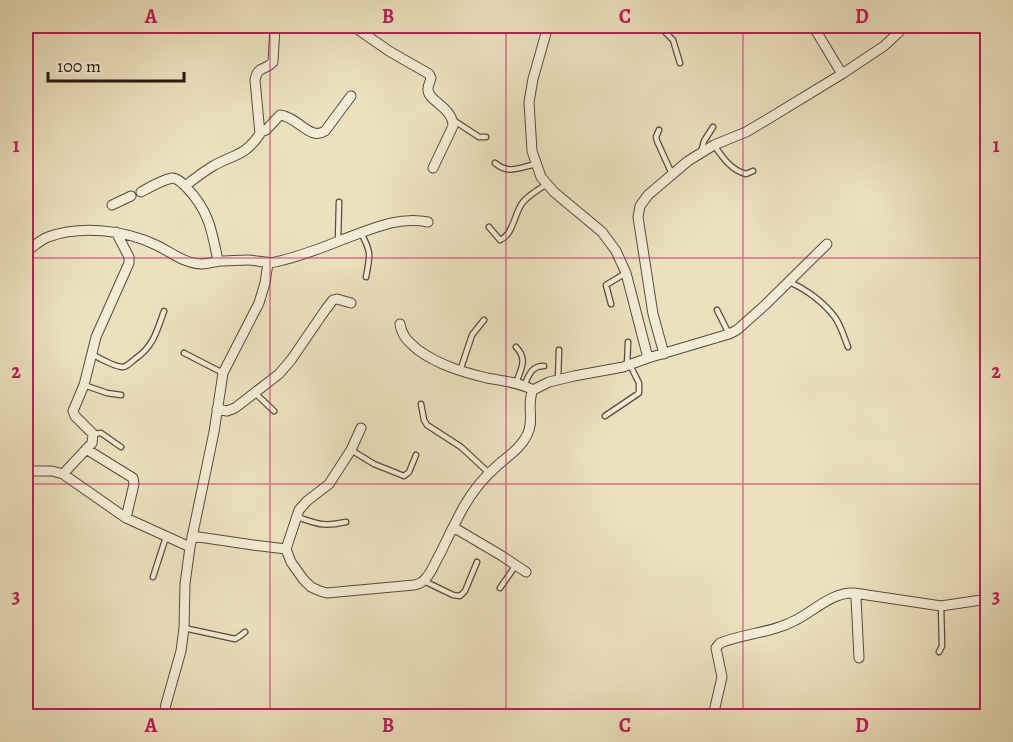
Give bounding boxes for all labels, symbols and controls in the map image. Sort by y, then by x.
text: A [144,3,158,30]
text: B [382,3,394,30]
text: C [619,3,631,30]
text: D [855,3,869,30]
scale bar [48,45,184,83]
text: 100 m [57,54,101,78]
text: 1 [12,132,20,159]
text: 1 [992,132,1000,159]
text: 2 [11,358,21,385]
text: 2 [991,358,1001,385]
text: 3 [12,583,20,610]
text: 3 [992,583,1000,610]
text: A [144,712,158,739]
text: B [382,712,394,739]
text: C [619,712,631,739]
text: D [855,712,869,739]

